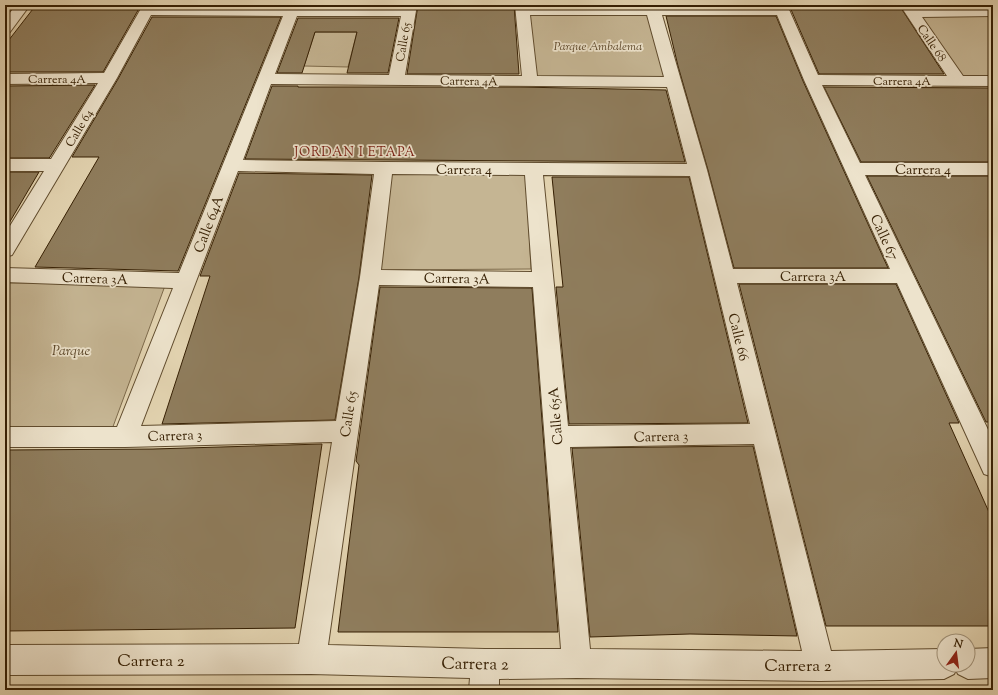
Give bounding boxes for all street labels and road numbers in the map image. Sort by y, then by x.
street label: Calle 65 [392,21,416,63]
street label: Calle 68 [912,21,950,66]
street label: Carrera 4A [28,71,86,89]
street label: Carrera 4A [440,72,498,92]
street label: Carrera 4A [873,73,931,91]
street label: Calle 64 [61,106,98,151]
street label: Carrera 4 [436,161,492,181]
street label: Carrera 4 [895,161,951,181]
street label: Calle 64A [190,193,230,256]
street label: Calle 67 [864,212,903,264]
street label: Carrera 3A [780,268,847,288]
street label: Carrera 3A [62,269,129,291]
street label: Carrera 3A [424,269,491,291]
street label: Calle 66 [721,311,753,364]
street label: Calle 65A [544,386,569,446]
street label: Calle 65 [336,390,364,439]
street label: Carrera 3 [147,426,203,448]
street label: Carrera 3 [634,428,689,448]
street label: Carrera 2 [117,650,185,674]
street label: Carrera 2 [441,652,509,678]
street label: Carrera 2 [764,655,832,679]

